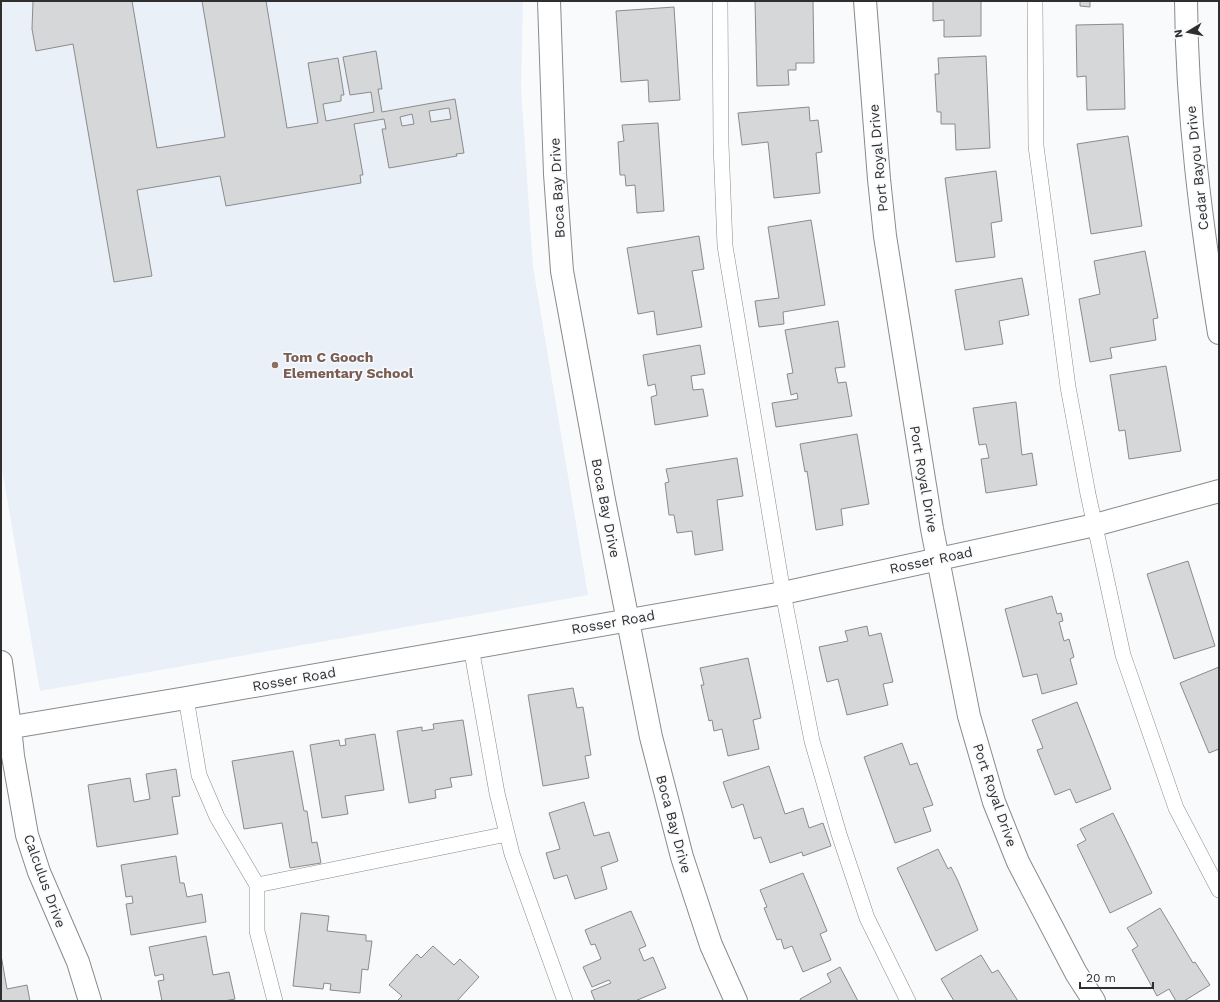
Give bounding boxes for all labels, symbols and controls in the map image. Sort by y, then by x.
north arrow [1168,12,1208,52]
text: N [1172,29,1186,39]
street label: Port Royal Drive [865,103,891,213]
street label: Cedar Bayou Drive [1183,105,1211,231]
street label: Boca Bay Drive [546,137,568,239]
place label: Tom C Gooch Elementary School [283,349,414,381]
marker: Tom C Gooch Elementary School [270,360,280,370]
street label: Port Royal Drive [907,424,941,534]
street label: Boca Bay Drive [589,457,623,559]
street label: Rosser Road [888,543,974,577]
street label: Rosser Road [570,607,656,637]
street label: Rosser Road [251,664,337,694]
street label: Port Royal Drive [970,741,1020,849]
street label: Boca Bay Drive [653,773,695,875]
street label: Calculus Drive [21,832,69,930]
scale bar [1080,964,1153,990]
text: 20 m [1086,971,1116,985]

